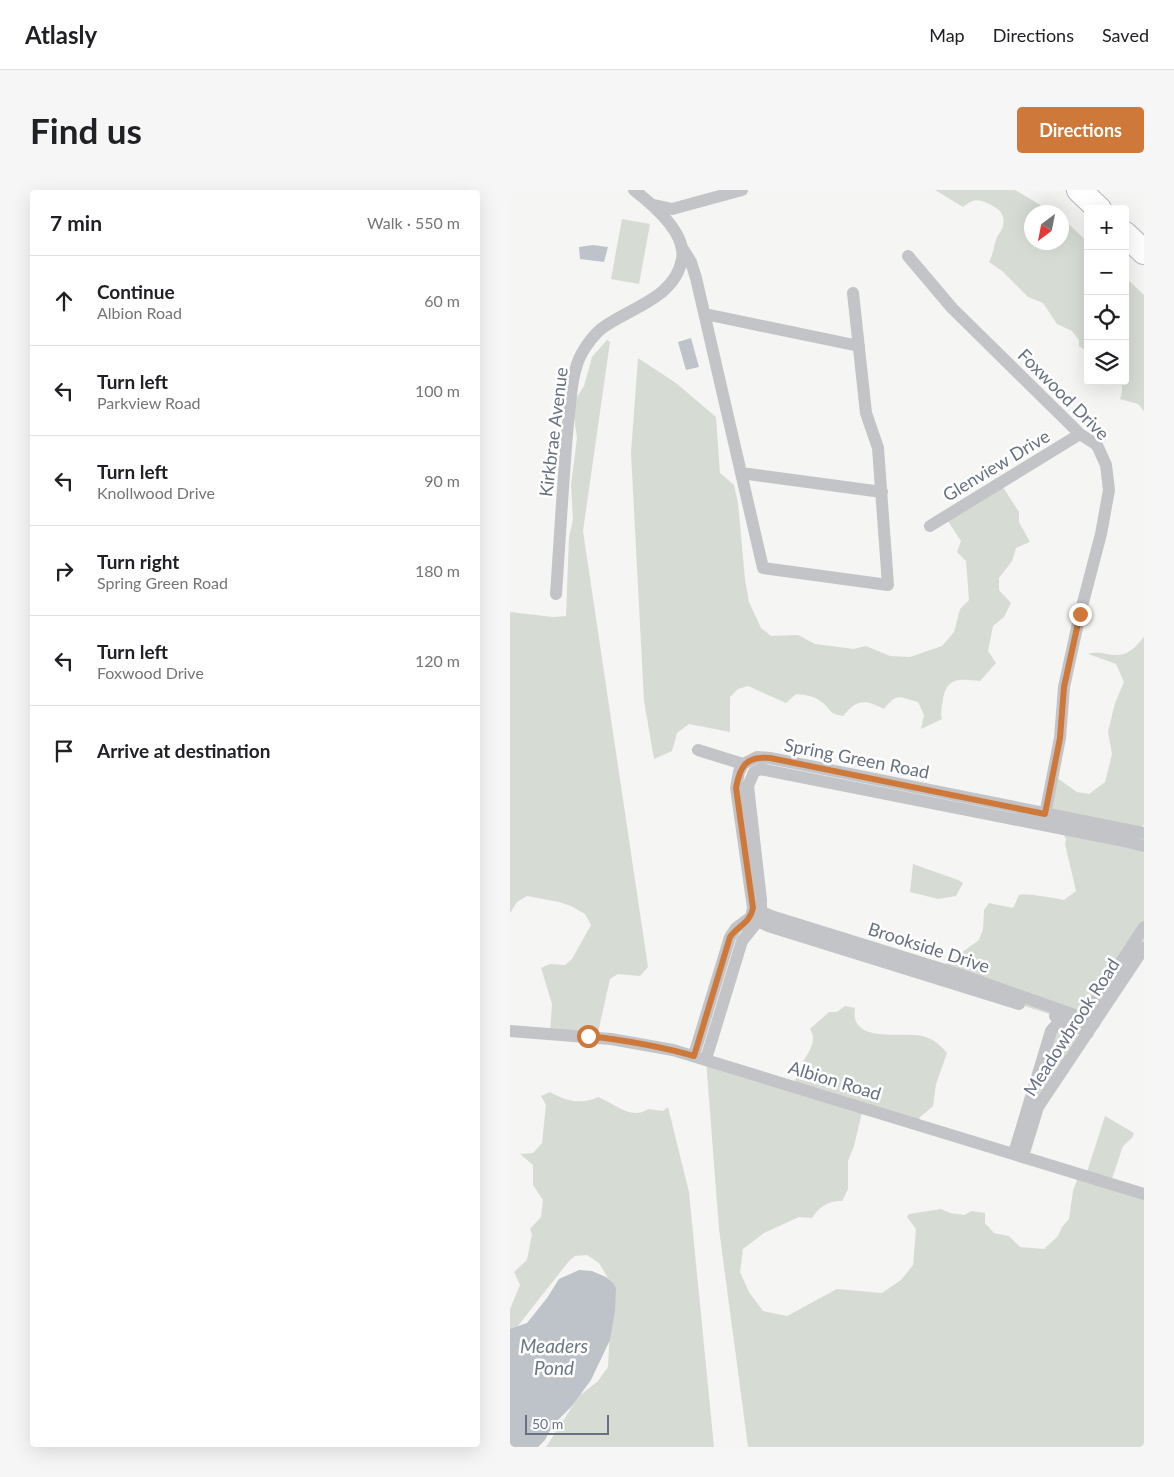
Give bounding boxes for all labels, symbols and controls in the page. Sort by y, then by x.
text: Atlasly [25,20,97,49]
text: Map [929,24,965,46]
text: Directions [993,24,1074,46]
text: Saved [1102,24,1149,46]
button: Directions [1017,107,1144,153]
text: Find us [30,109,142,151]
north arrow [1024,205,1069,250]
map controls [1084,205,1129,385]
button: + [1084,205,1129,250]
text: 7 min [50,210,102,235]
text: Walk · 550 m [367,213,460,232]
button: − [1084,250,1129,295]
text: Continue [97,280,175,303]
icon: ahead [50,287,78,315]
text: 60 m [424,291,460,310]
button: locate [1084,295,1129,340]
text: Albion Road [97,303,182,322]
button: layers [1084,340,1129,385]
street label: Foxwood Drive [1014,344,1114,444]
street label: Kirkbrae Avenue [534,366,572,498]
text: Turn left [97,370,168,393]
icon: left [50,377,78,405]
text: 100 m [415,381,460,400]
text: Parkview Road [97,393,201,412]
street label: Glenview Drive [938,424,1054,506]
text: Turn left [97,460,168,483]
icon: left [50,467,78,495]
text: 90 m [424,471,460,490]
text: Knollwood Drive [97,483,215,502]
text: Turn right [97,550,179,573]
icon: right [50,557,78,585]
text: 180 m [415,561,460,580]
text: Spring Green Road [97,573,228,592]
route end [1069,603,1092,626]
text: Turn left [97,640,168,663]
icon: left [50,647,78,675]
text: 120 m [415,651,460,670]
text: Foxwood Drive [97,663,204,682]
street label: Spring Green Road [783,733,931,783]
icon: arrive [50,737,78,765]
text: Arrive at destination [97,739,270,762]
street label: Brookside Drive [865,917,993,977]
street label: Meadowbrook Road [1018,954,1124,1100]
route start [577,1025,600,1048]
street label: Albion Road [786,1056,884,1104]
water label: Meaders Pond [520,1334,588,1379]
scale bar [525,1412,609,1435]
text: 50 m [532,1415,563,1432]

